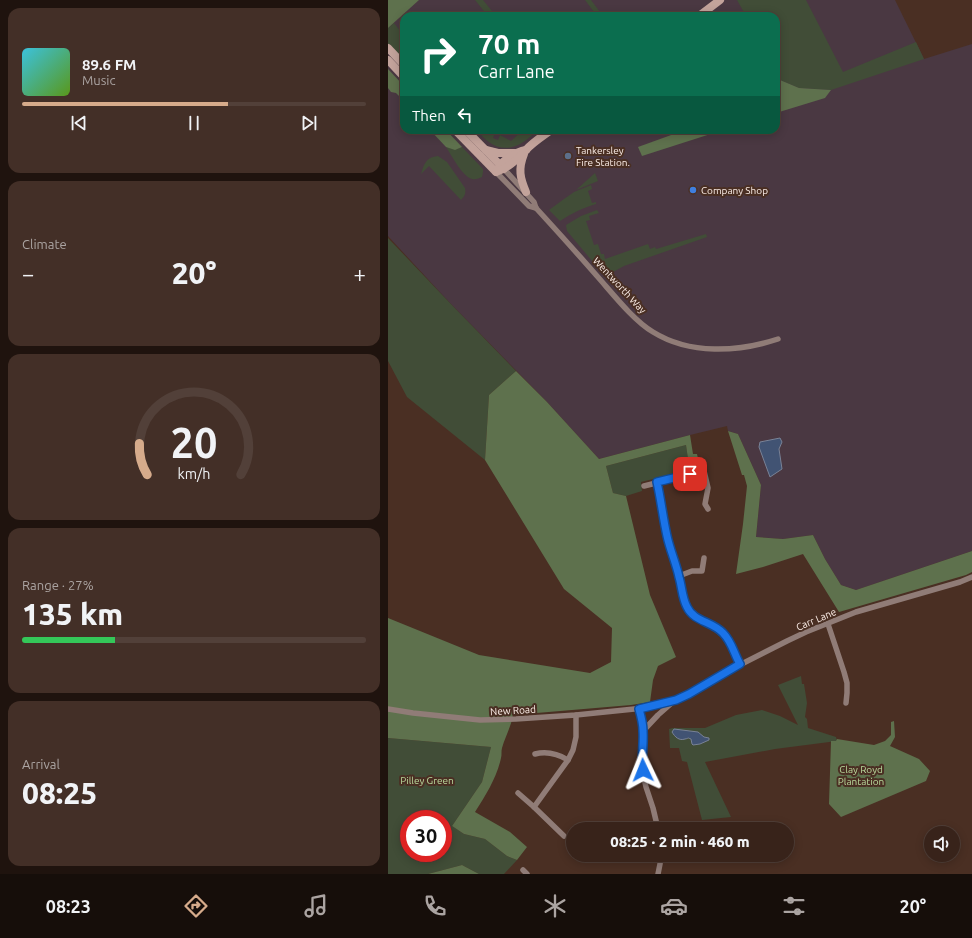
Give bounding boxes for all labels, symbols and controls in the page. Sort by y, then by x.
icon: right [412,28,464,80]
text: 70 m [478,28,540,59]
text: 89.6 FM [82,56,136,73]
text: Carr Lane [478,61,555,81]
text: Music [82,73,116,87]
icon: left [454,104,476,126]
text: Then [412,107,446,124]
icon: previous [68,112,90,134]
icon: pause [183,112,205,134]
icon: next [298,112,320,134]
place label: Tankersley Fire Station. [576,145,630,168]
marker: Tankersley Fire Station. [563,151,573,161]
marker: Company Shop [688,185,698,195]
place label: Company Shop [701,185,768,196]
text: Climate [22,237,67,251]
street label: Wentworth Way [591,255,649,316]
text: 20° [172,256,216,290]
text: − [22,261,34,286]
text: + [354,261,366,286]
text: 20 [171,419,217,466]
pin [673,457,707,491]
icon: arrive [679,463,701,485]
text: km/h [178,466,210,482]
text: Range · 27% [22,578,94,592]
text: 135 km [22,597,123,631]
street label: Carr Lane [794,606,838,633]
street label: New Road [490,704,536,717]
position arrow [622,749,664,791]
text: Arrival [22,757,60,771]
park label: Clay Royd Plantation [838,764,884,787]
park label: Pilley Green [400,775,454,786]
text: 08:25 [22,776,97,810]
speed limit sign: 30 [400,810,452,862]
map controls [924,826,960,862]
button: sound [924,826,960,862]
text: 08:25 · 2 min · 460 m [610,833,750,850]
icon: directions [182,892,210,920]
icon: music [302,892,330,920]
icon: phone [421,892,449,920]
icon: climate [541,892,569,920]
icon: car [660,892,688,920]
icon: filters [780,892,808,920]
text: 08:23 [46,896,91,916]
text: 20° [900,896,926,916]

